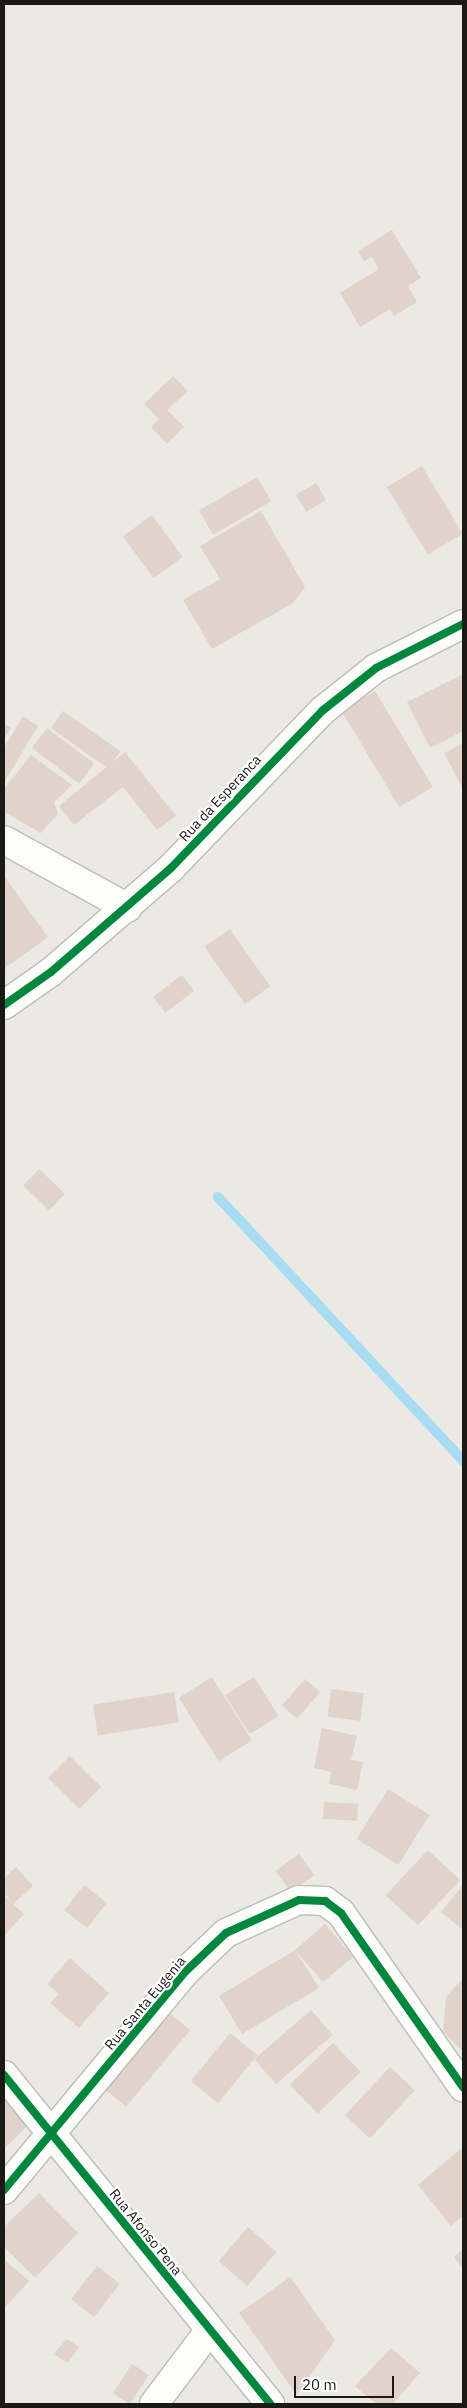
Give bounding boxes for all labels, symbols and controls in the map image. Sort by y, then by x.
street label: Rua da Esperanca [176,751,264,845]
street label: Rua Santa Eugenia [101,1953,189,2053]
street label: Rua Afonso Pena [106,2185,186,2279]
scale bar [297,2366,397,2398]
text: 20 m [302,2375,337,2394]

